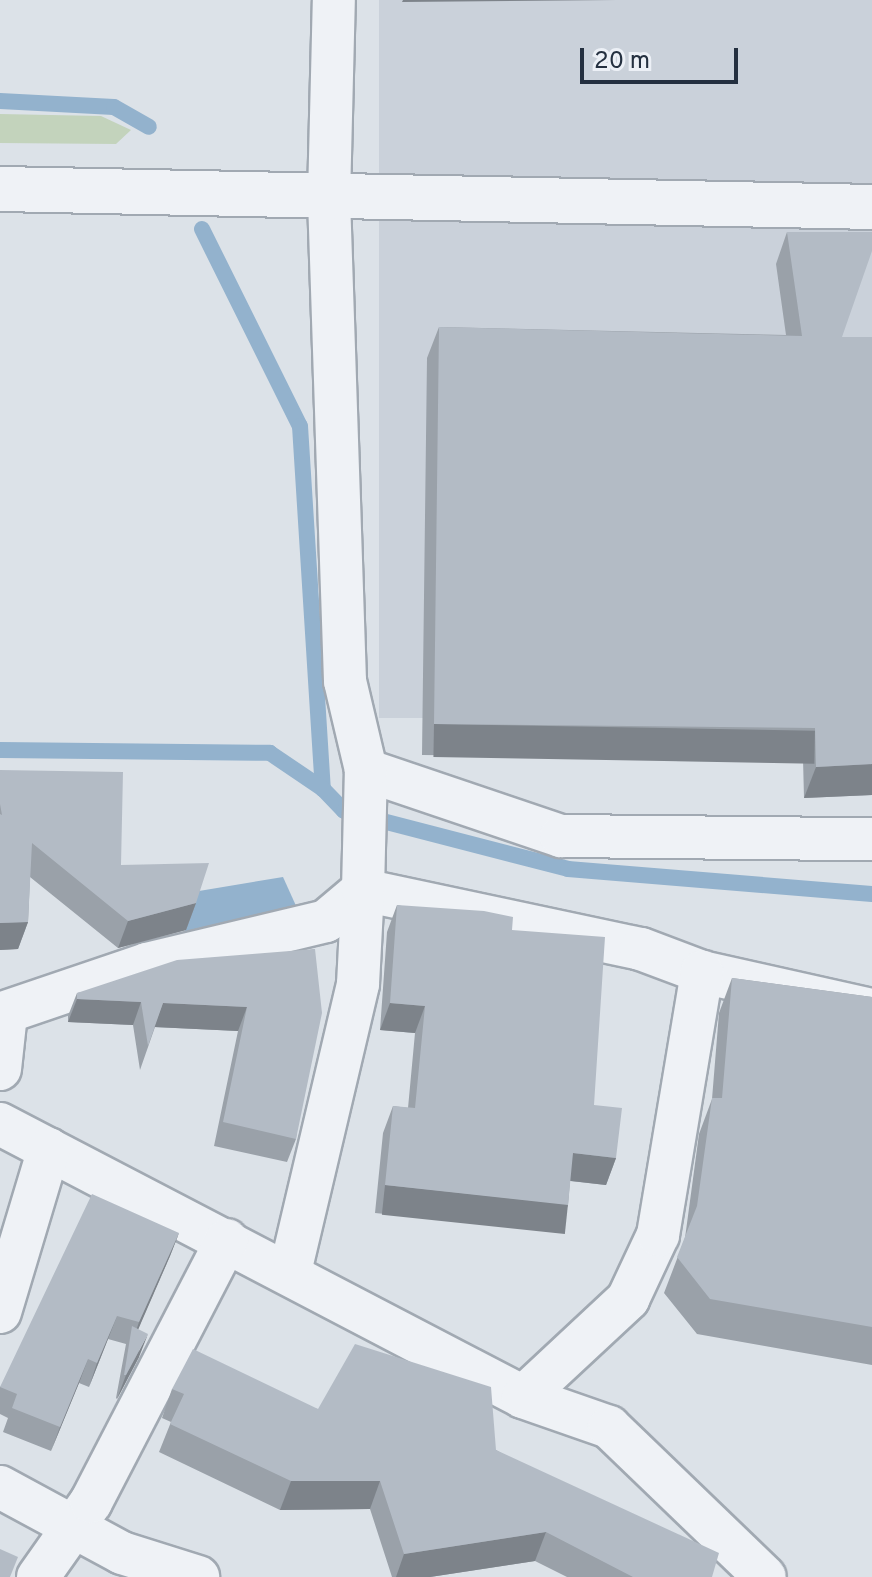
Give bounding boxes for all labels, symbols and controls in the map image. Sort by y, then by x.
scale bar [584,32,742,82]
text: 20 m [594,47,650,77]

